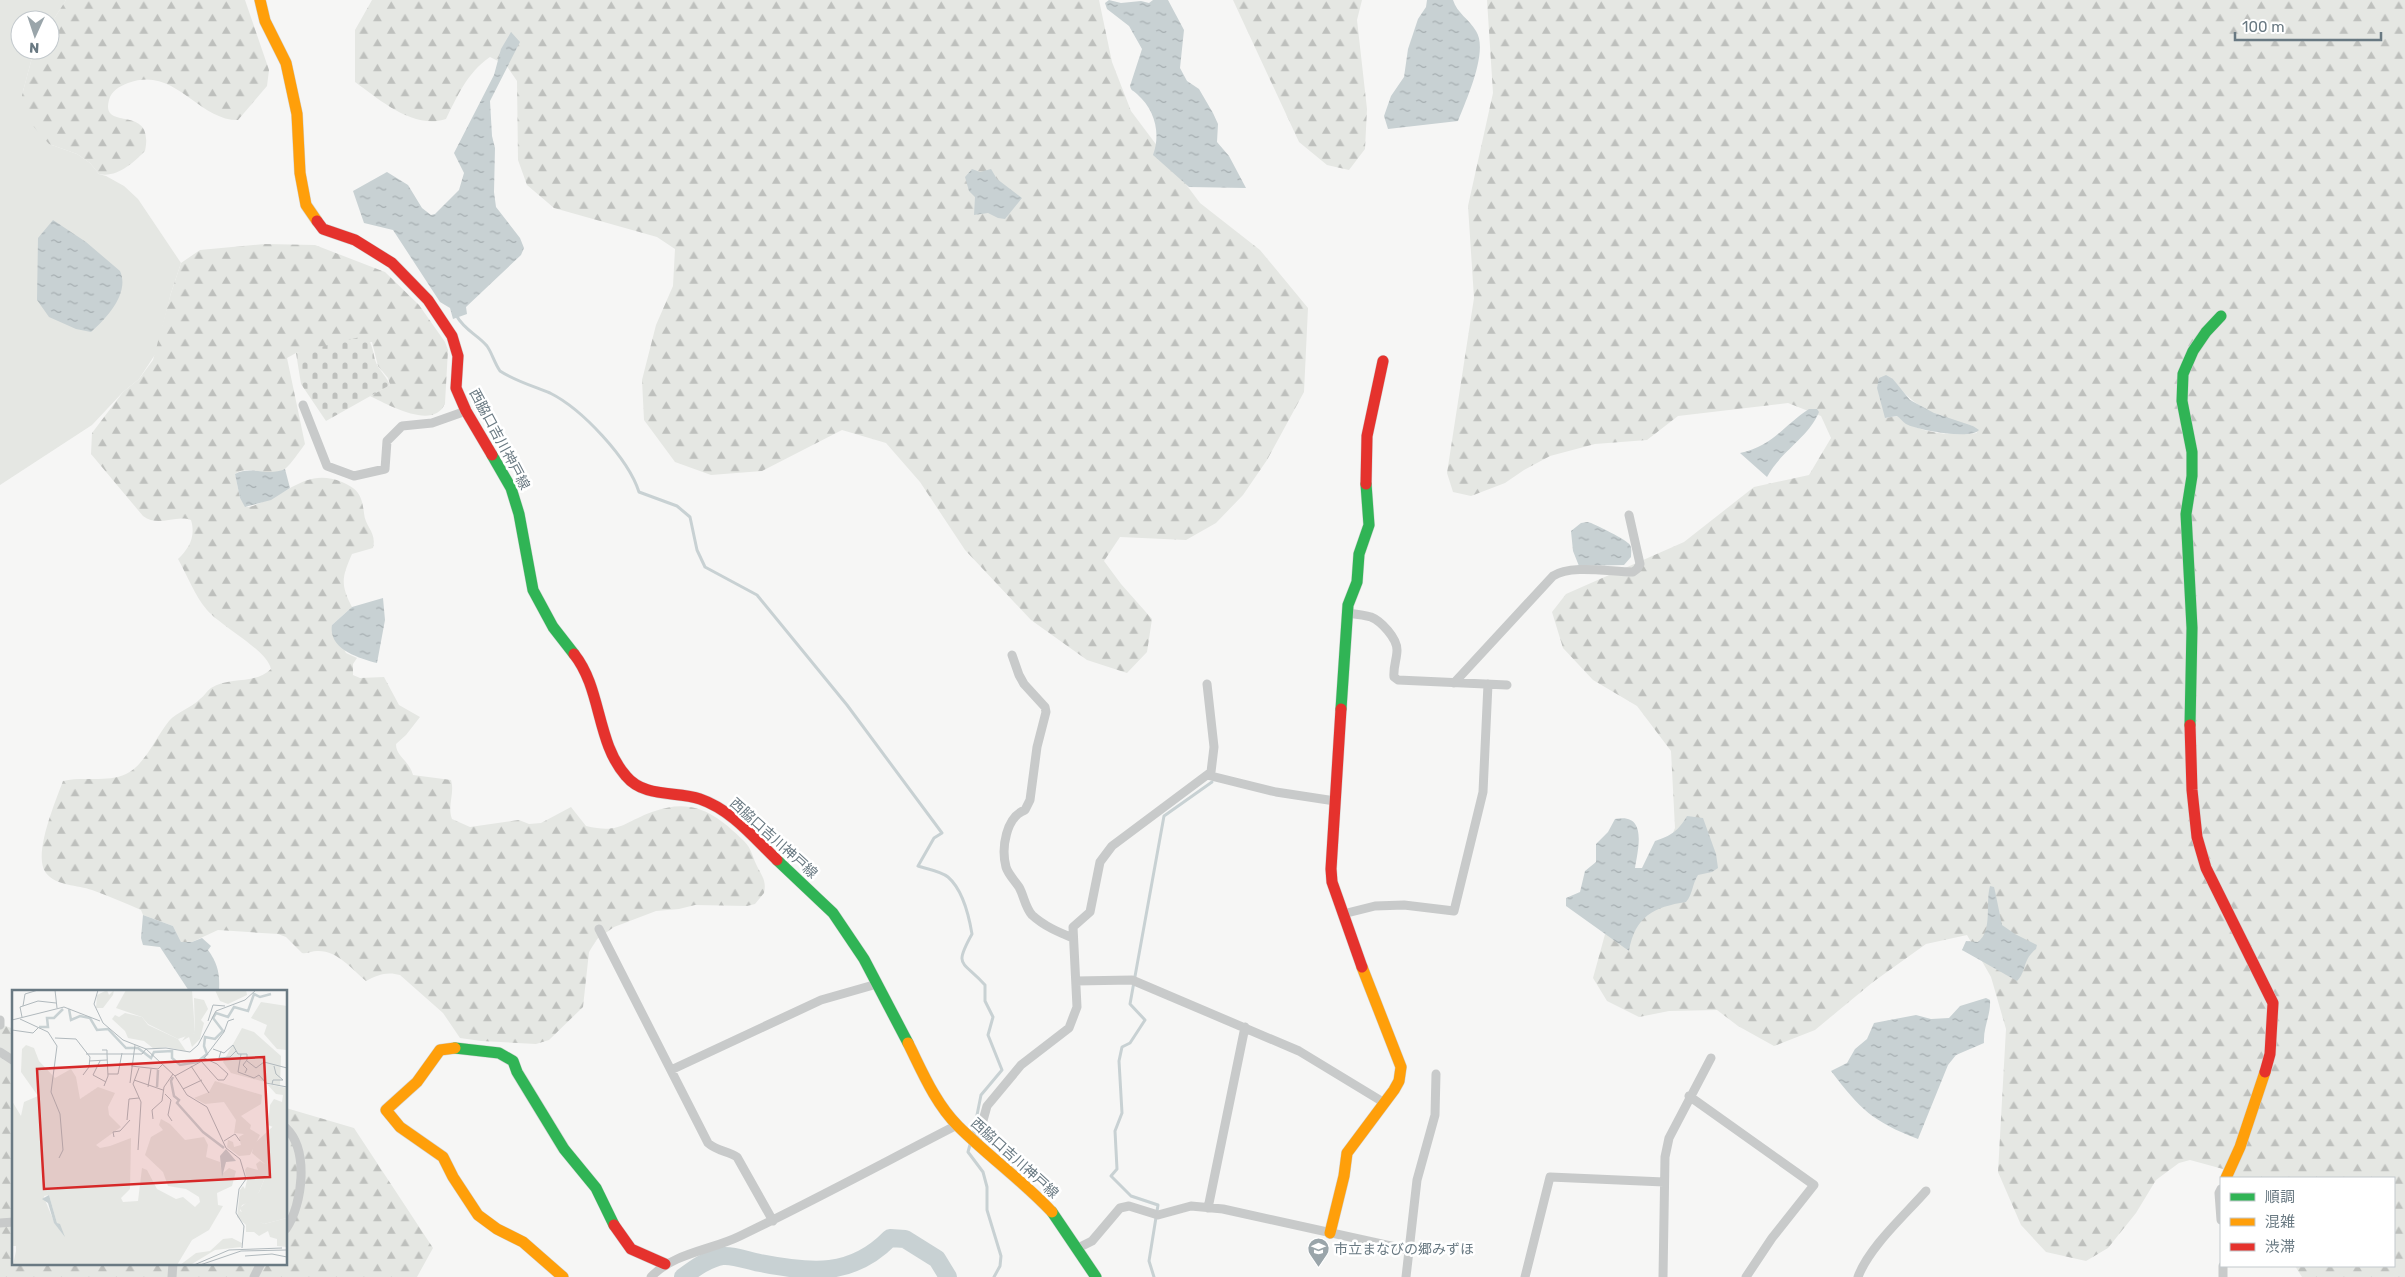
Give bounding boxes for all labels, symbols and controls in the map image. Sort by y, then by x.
north arrow [10,10,60,60]
scale bar [2235,10,2381,42]
text: 100 m [2242,18,2284,36]
text: N [29,39,40,56]
street label: 西脇口吉川神戸線 [466,386,533,493]
street label: 西脇口吉川神戸線 [726,795,821,882]
inset map [12,990,288,1264]
street label: 西脇口吉川神戸線 [967,1115,1062,1202]
legend [2220,1177,2395,1267]
text: 順調 [2265,1188,2295,1206]
text: 混雑 [2265,1213,2295,1231]
school or university icon: 市立まなびの郷みずほ [1306,1237,1330,1268]
text: 渋滞 [2265,1238,2295,1256]
place label: 市立まなびの郷みずほ [1334,1241,1474,1258]

